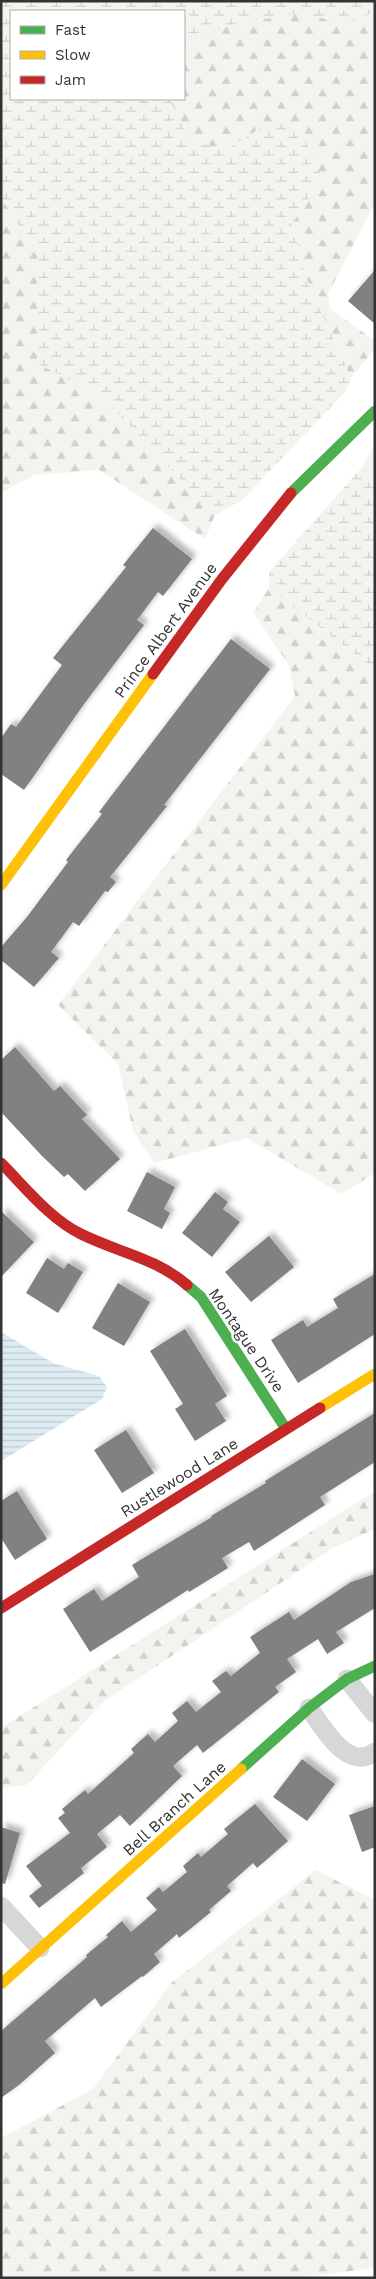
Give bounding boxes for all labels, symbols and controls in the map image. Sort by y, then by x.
legend [10,10,185,100]
text: Fast [55,21,87,39]
text: Slow [55,46,91,64]
text: Jam [55,71,86,89]
street label: Prince Albert Avenue [110,559,221,702]
street label: Montague Drive [205,1285,288,1396]
street label: Rustlewood Lane [117,1434,242,1521]
street label: Bell Branch Lane [119,1757,230,1860]

